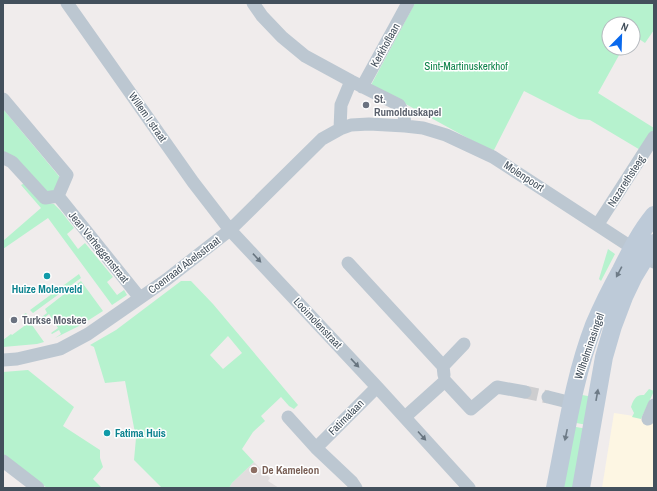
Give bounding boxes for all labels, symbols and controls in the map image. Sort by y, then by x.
north arrow [601,16,641,56]
text: N [619,19,631,35]
street label: Kerkhoflaan [367,21,403,69]
park label: Sint-Martinuskerkhof [424,59,508,73]
street label: Willem I straat [126,89,171,145]
place label: St. Rumolduskapel [374,92,441,119]
marker: St. Rumolduskapel [361,100,371,110]
street label: Nazarethsteeg [604,153,648,209]
street label: Molenpoort [501,158,547,194]
street label: Jean Verheggenstraat [66,208,133,286]
street label: Coenraad Abelsstraat [145,233,223,297]
one-way arrow [252,253,261,262]
one-way arrow [616,266,623,278]
marker: Huize Molenveld [42,271,52,281]
place label: Huize Molenveld [12,282,82,296]
street label: Looimolenstraat [291,295,346,352]
street label: Wilhelminasingel [571,311,607,381]
place label: Turkse Moskee [22,313,87,327]
marker: Turkse Moskee [9,315,19,325]
one-way arrow [350,358,360,368]
one-way arrow [595,388,601,401]
street label: Fatimalaan [325,396,367,438]
place label: Fatima Huis [115,426,166,440]
marker: Fatima Huis [102,428,112,438]
one-way arrow [562,428,568,441]
one-way arrow [418,431,427,442]
place label: De Kameleon [262,463,319,477]
marker: De Kameleon [249,465,259,475]

